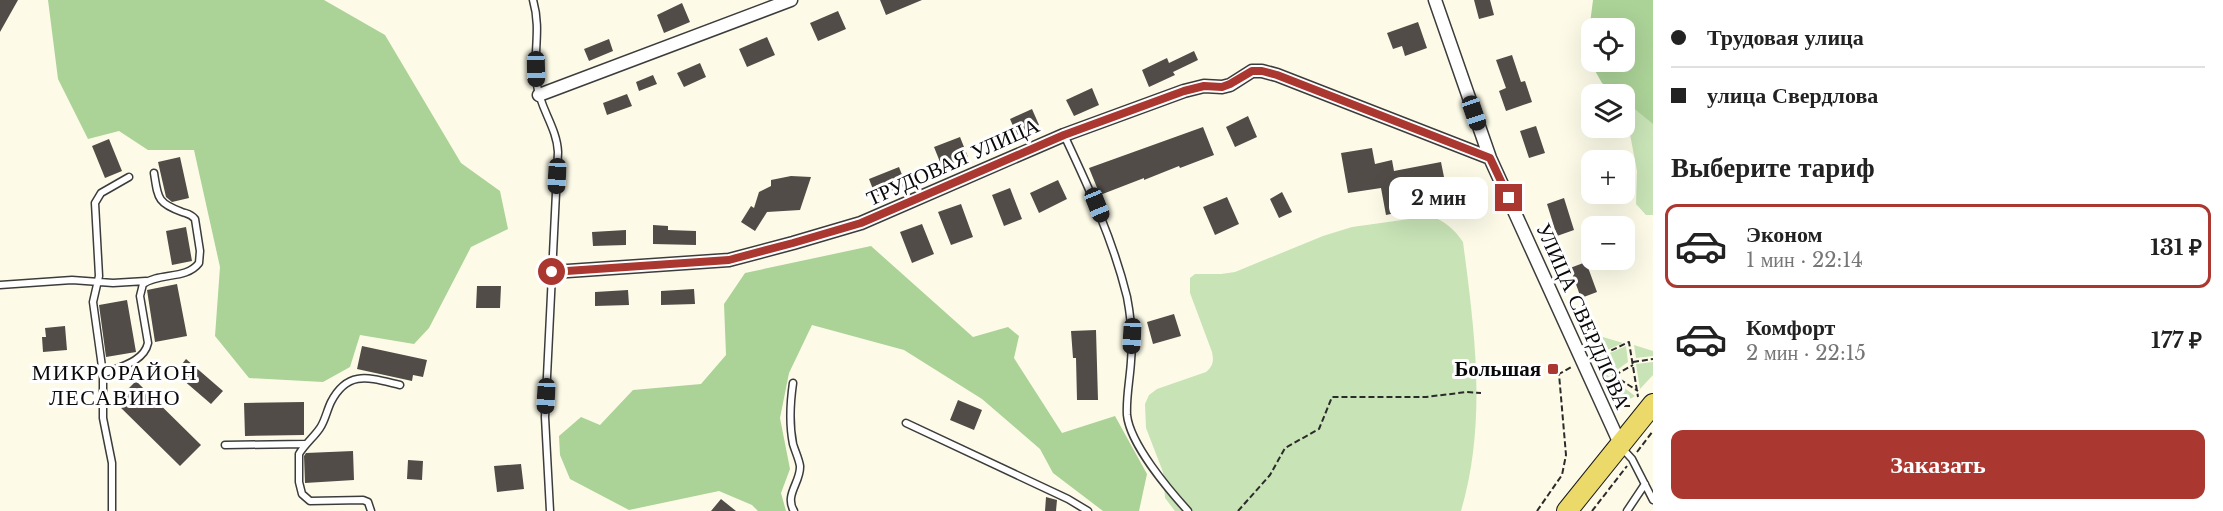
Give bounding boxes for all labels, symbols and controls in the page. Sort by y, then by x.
map controls [1581,18,1635,270]
button: locate [1581,18,1635,72]
text: Трудовая улица [1707,24,1864,51]
car [527,51,545,87]
text: улица Свердлова [1707,82,1878,109]
button: layers [1581,84,1635,138]
car [1460,93,1488,133]
street label: ТРУДОВАЯ УЛИЦА [863,112,1044,212]
button: + [1581,150,1635,204]
text: Выберите тариф [1671,151,1875,184]
car [547,158,567,194]
callout: 2 мин [1389,177,1488,219]
route end [1495,184,1522,211]
car [1082,185,1112,225]
text: 2 мин [1411,186,1466,210]
button: − [1581,216,1635,270]
street label: УЛИЦА СВЕРДЛОВА [1530,219,1636,414]
icon: car [1674,219,1728,273]
text: Эконом [1746,221,1823,248]
text: 131 ₽ [2150,234,2202,261]
text: 1 мин · 22:14 [1746,248,1863,272]
route start [538,258,565,285]
icon: car [1674,312,1728,366]
text: Комфорт [1746,314,1835,341]
car [1122,318,1142,354]
text: 177 ₽ [2151,327,2202,354]
text: 2 мин · 22:15 [1746,341,1866,365]
place label: Большая [1454,356,1541,382]
district label: МИКРОРАЙОН ЛЕСАВИНО [32,359,198,411]
marker: Большая [1546,362,1560,376]
car [536,378,556,414]
button: Заказать [1671,430,2205,499]

